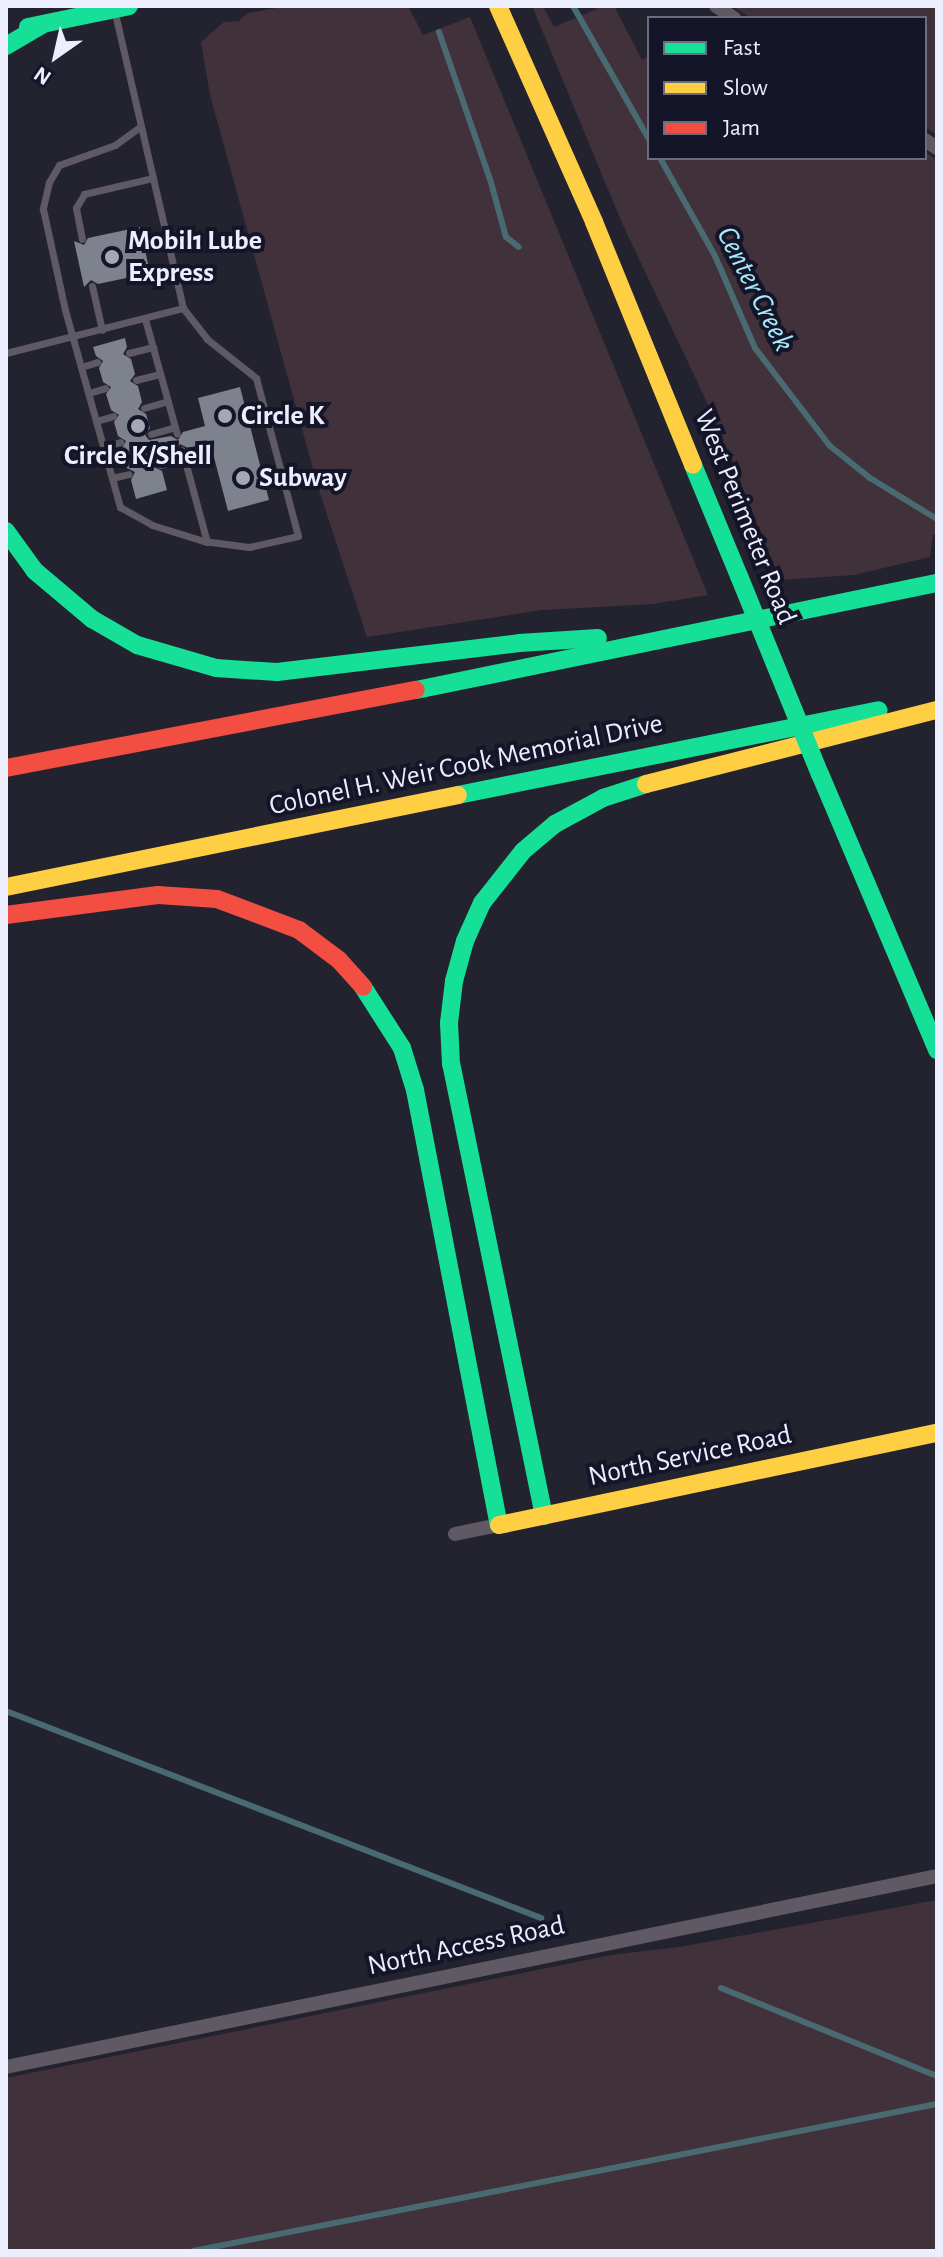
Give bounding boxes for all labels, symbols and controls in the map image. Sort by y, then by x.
north arrow [16,16,96,96]
legend [647,16,927,160]
text: Fast [723,36,760,60]
text: N [30,63,55,89]
text: Slow [723,76,768,100]
text: Jam [723,116,760,140]
water label: Center Creek [708,220,802,358]
place label: Mobil1 Lube Express [128,224,262,290]
marker: Mobil1 Lube Express [103,248,121,266]
place label: Circle K [241,399,324,433]
street label: West Perimeter Road [687,405,803,629]
marker: Circle K [216,407,234,425]
marker: Circle K/Shell [129,417,147,435]
place label: Circle K/Shell [64,439,212,473]
place label: Subway [259,461,347,495]
marker: Subway [234,469,252,487]
street label: Colonel H. Weir Cook Memorial Drive [266,707,666,823]
street label: North Service Road [585,1418,795,1494]
street label: North Access Road [365,1909,567,1983]

